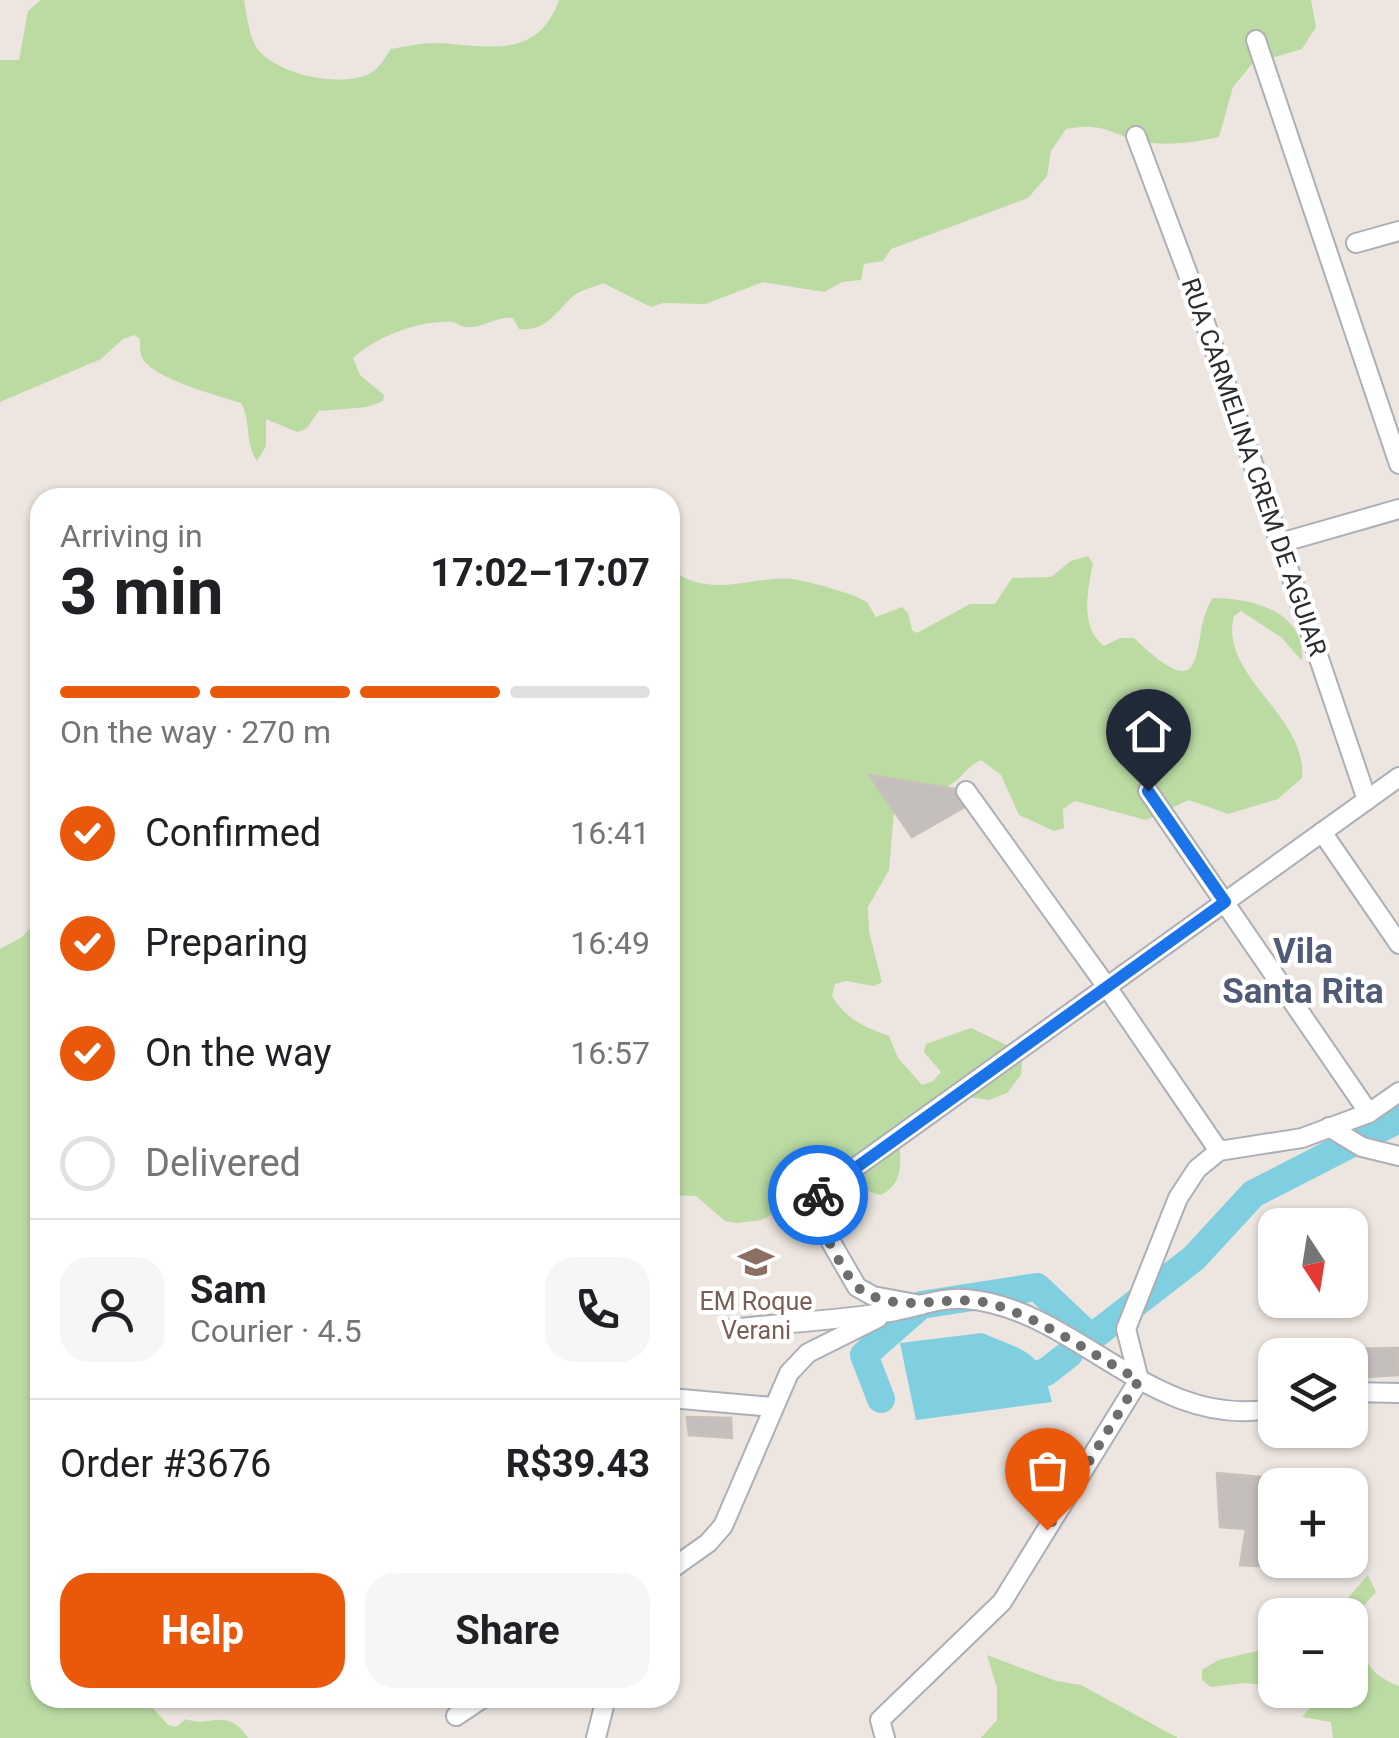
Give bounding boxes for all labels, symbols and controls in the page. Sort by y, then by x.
street label: RUA CARMELINA CREM DE AGUIAR [1176,274,1332,660]
text: Arriving in [60,517,203,555]
text: 17:02–17:07 [430,551,650,595]
text: 3 min [60,554,223,630]
pin [1106,689,1191,792]
icon: home [1121,704,1176,759]
text: On the way · 270 m [60,713,331,751]
icon: check [60,806,115,861]
text: Confirmed [145,811,321,855]
text: 16:41 [570,814,650,852]
icon: check [60,916,115,971]
text: Preparing [145,921,308,965]
text: 16:49 [570,924,650,962]
district label: Vila Santa Rita [1222,931,1384,1012]
icon: check [60,1026,115,1081]
text: On the way [145,1031,331,1075]
text: 16:57 [570,1034,650,1072]
text: Delivered [145,1141,301,1185]
courier [768,1145,868,1245]
icon: bike [791,1168,846,1223]
north arrow [1258,1208,1368,1318]
map controls [1258,1208,1368,1708]
school or university icon: EM Roque Verani [737,1243,775,1281]
button: person [60,1257,165,1362]
button: phone [545,1257,650,1362]
text: Sam [190,1268,267,1312]
place label: EM Roque Verani [699,1287,813,1345]
text: Courier · 4.5 [190,1312,362,1350]
button: layers [1258,1338,1368,1448]
pin [1005,1428,1090,1531]
text: Order #3676 [60,1442,271,1486]
text: R$39.43 [506,1442,650,1486]
icon: bag [1020,1443,1075,1498]
button: + [1258,1468,1368,1578]
button: Help [60,1573,345,1688]
button: Share [365,1573,650,1688]
button: − [1258,1598,1368,1708]

